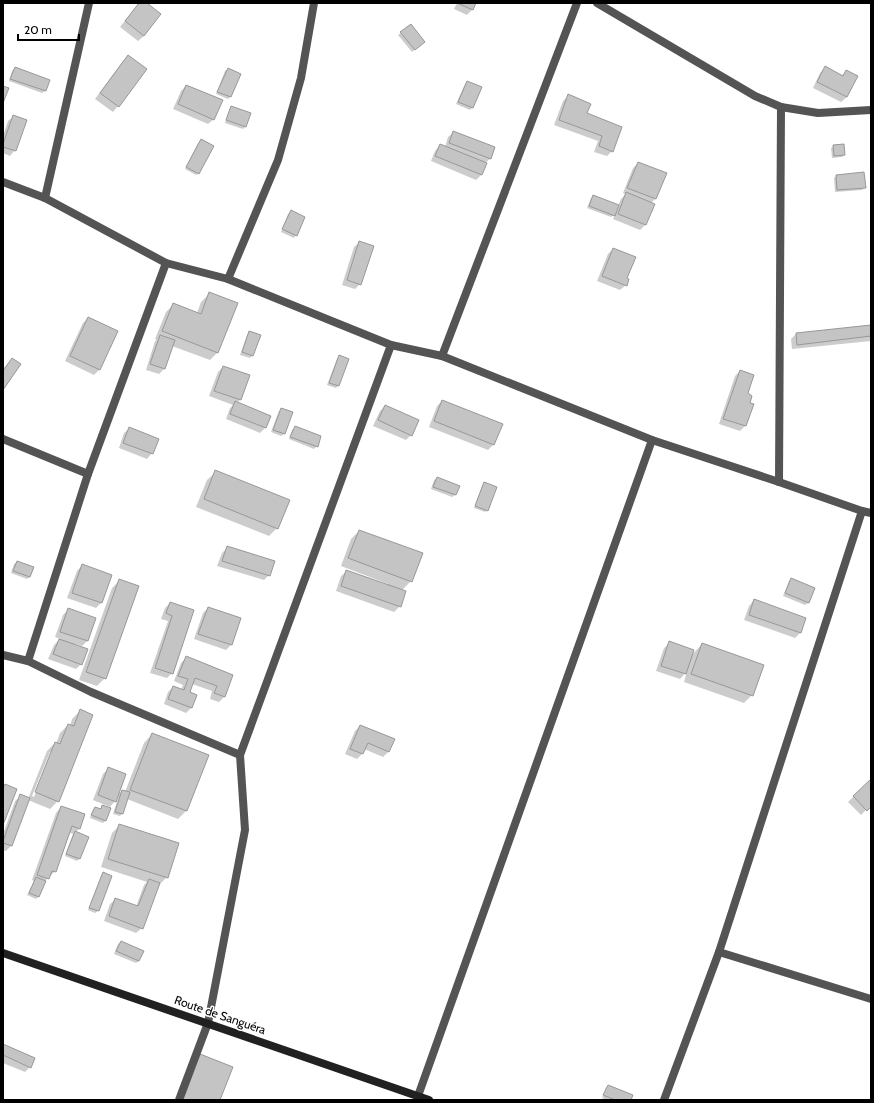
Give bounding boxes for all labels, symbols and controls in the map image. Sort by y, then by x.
scale bar [18,16,79,42]
text: 20 m [24,22,52,37]
street label: Route de Sanguéra [173,992,268,1037]

